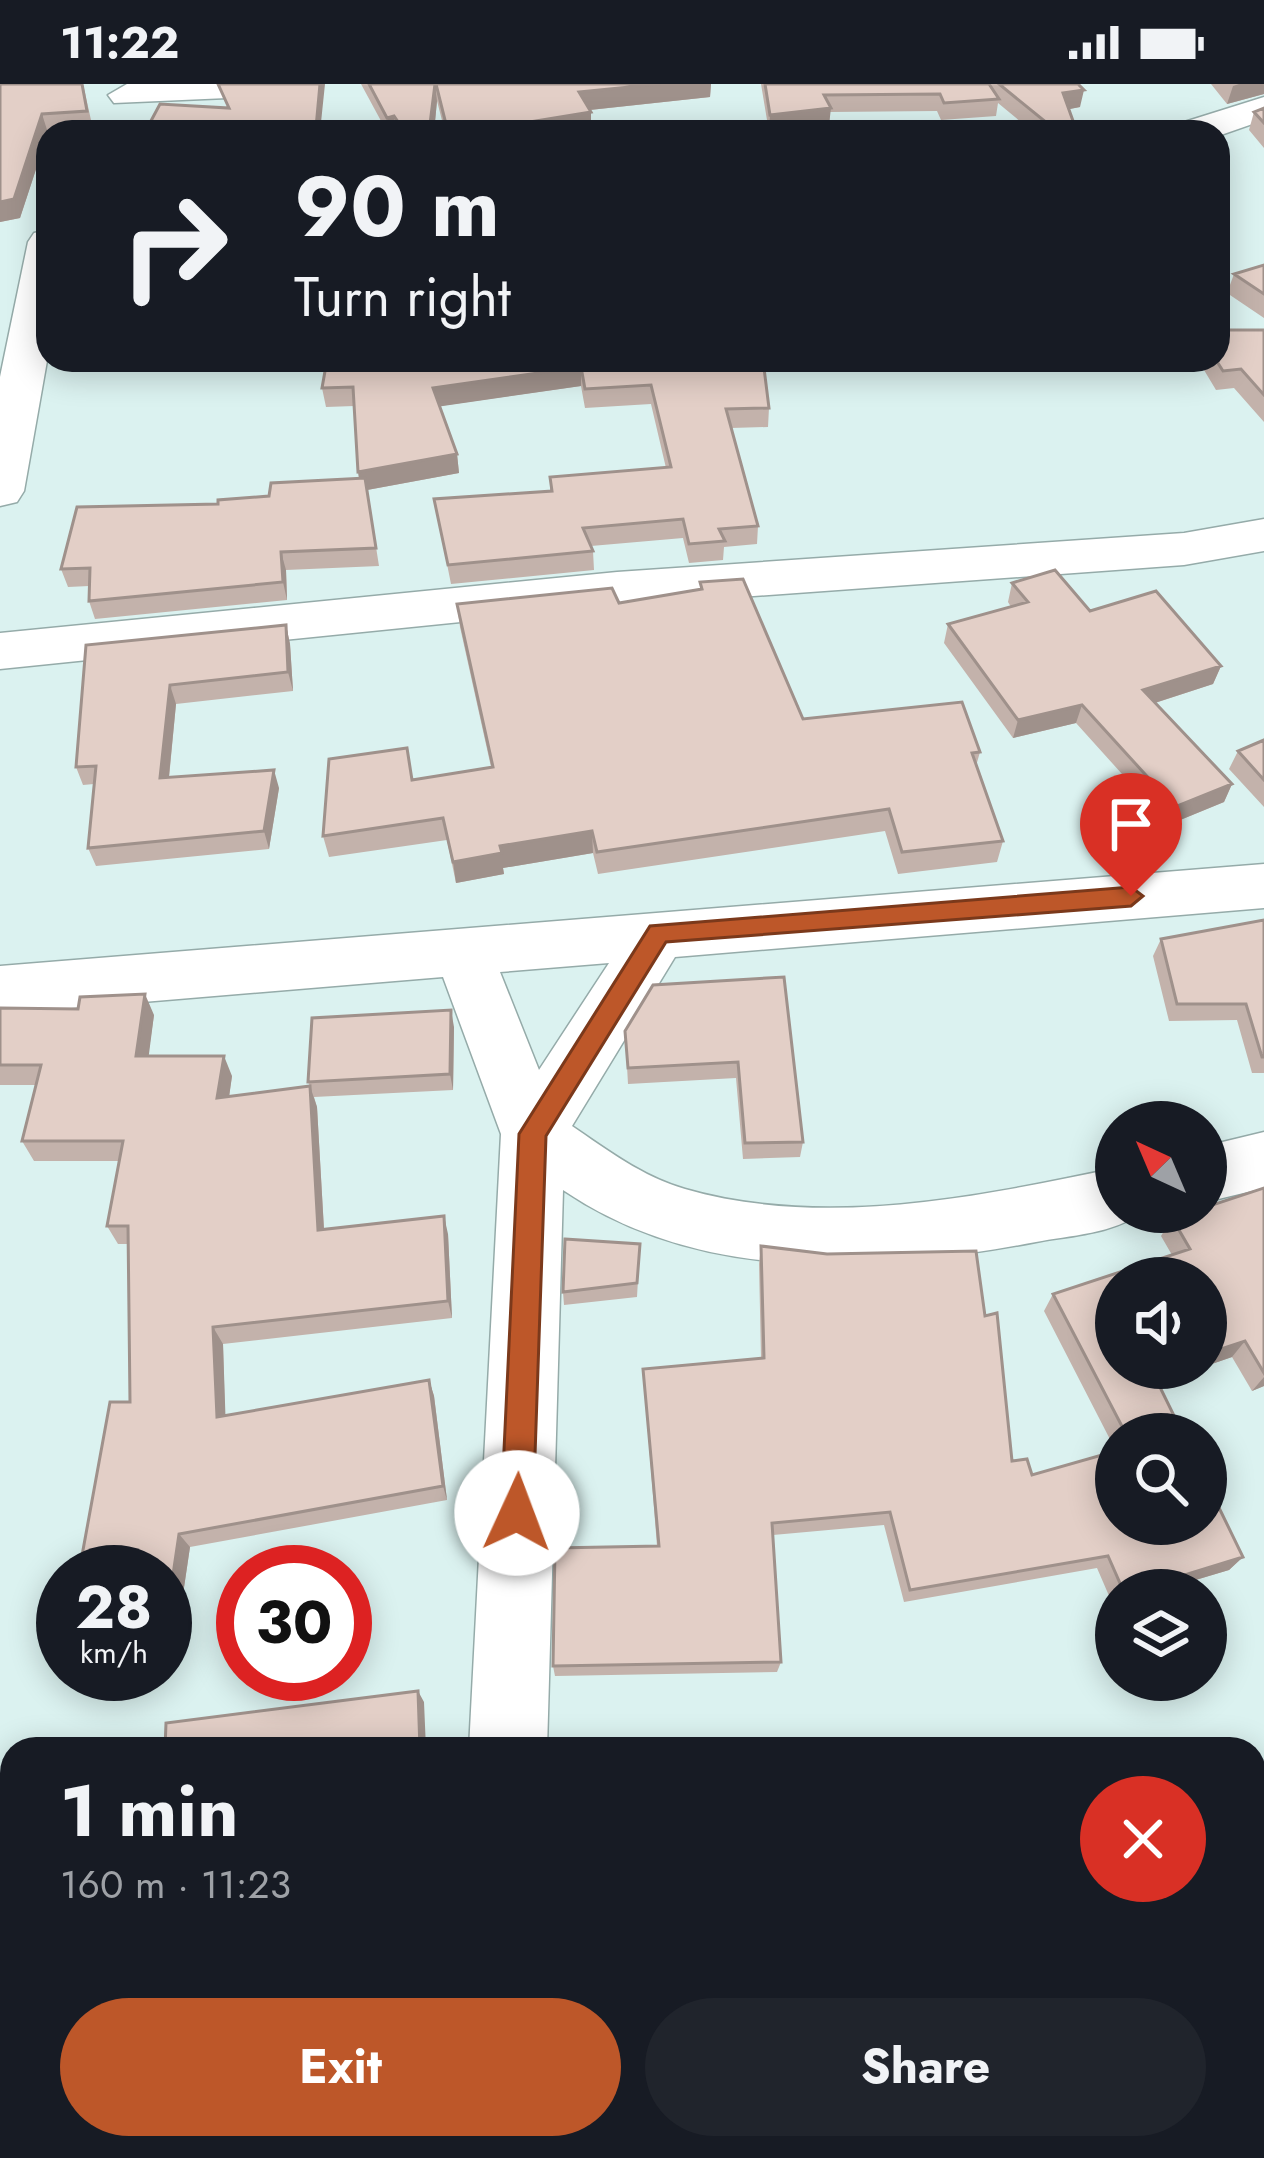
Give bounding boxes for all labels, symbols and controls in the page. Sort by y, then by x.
text: 11:22 [60,10,179,75]
text: 90 m [294,146,500,268]
icon: right [96,168,252,324]
text: Turn right [294,258,511,336]
pin [1080,773,1182,896]
icon: arrive [1098,791,1164,857]
north arrow [1095,1101,1227,1233]
map controls [1095,1101,1227,1701]
button: sound [1095,1257,1227,1389]
button: search [1095,1413,1227,1545]
position arrow [454,1450,580,1576]
speed limit sign: 30 [216,1545,372,1701]
text: 28 [76,1564,152,1651]
button: layers [1095,1569,1227,1701]
text: km/h [80,1631,148,1674]
text: 1 min [60,1759,239,1863]
button: close [1080,1776,1206,1902]
text: 160 m · 11:23 [60,1856,291,1913]
button: Exit [60,1998,621,2136]
button: Share [645,1998,1206,2136]

